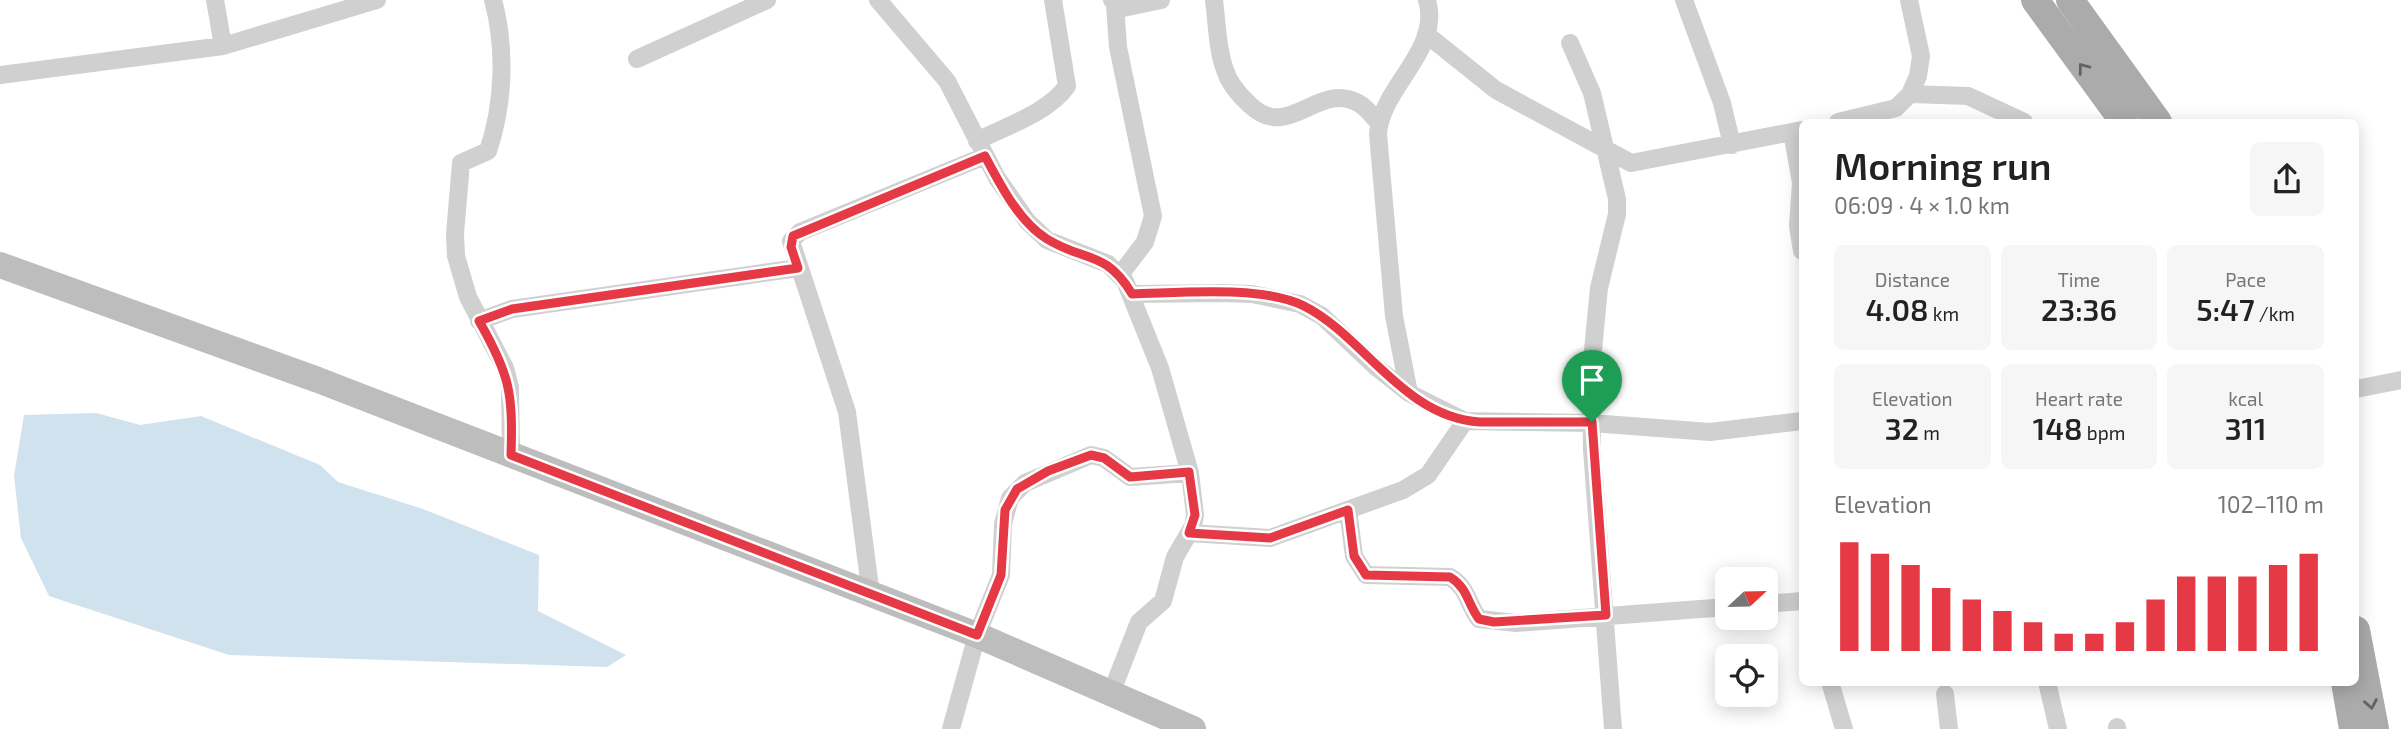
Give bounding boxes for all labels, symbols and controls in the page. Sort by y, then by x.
one-way arrow [2079,63,2091,76]
text: Morning run [1834,142,2052,188]
button: share [2250,142,2324,216]
text: 06:09 · 4 × 1.0 km [1834,191,2010,219]
text: Distance [1875,268,1950,291]
text: Time [2058,268,2100,291]
text: Pace [2225,268,2266,291]
text: 4.08 [1866,291,1929,327]
text: 23:36 [2041,291,2117,327]
text: 5:47 [2196,291,2255,327]
text: km [1929,302,1959,325]
text: /km [2255,302,2295,325]
pin [1562,350,1622,422]
icon: arrive [1573,361,1611,399]
text: Elevation [1872,387,1953,410]
text: Heart rate [2035,387,2123,410]
text: kcal [2228,387,2263,410]
text: 32 [1885,410,1919,446]
text: 148 [2033,410,2083,446]
text: 311 [2225,410,2267,446]
text: m [1919,421,1940,444]
text: bpm [2083,421,2125,444]
text: Elevation [1834,490,1932,518]
text: 102–110 m [2218,490,2324,518]
north arrow [1715,567,1778,630]
map controls [1715,567,1778,707]
button: locate [1715,644,1778,707]
one-way arrow [2363,698,2378,709]

